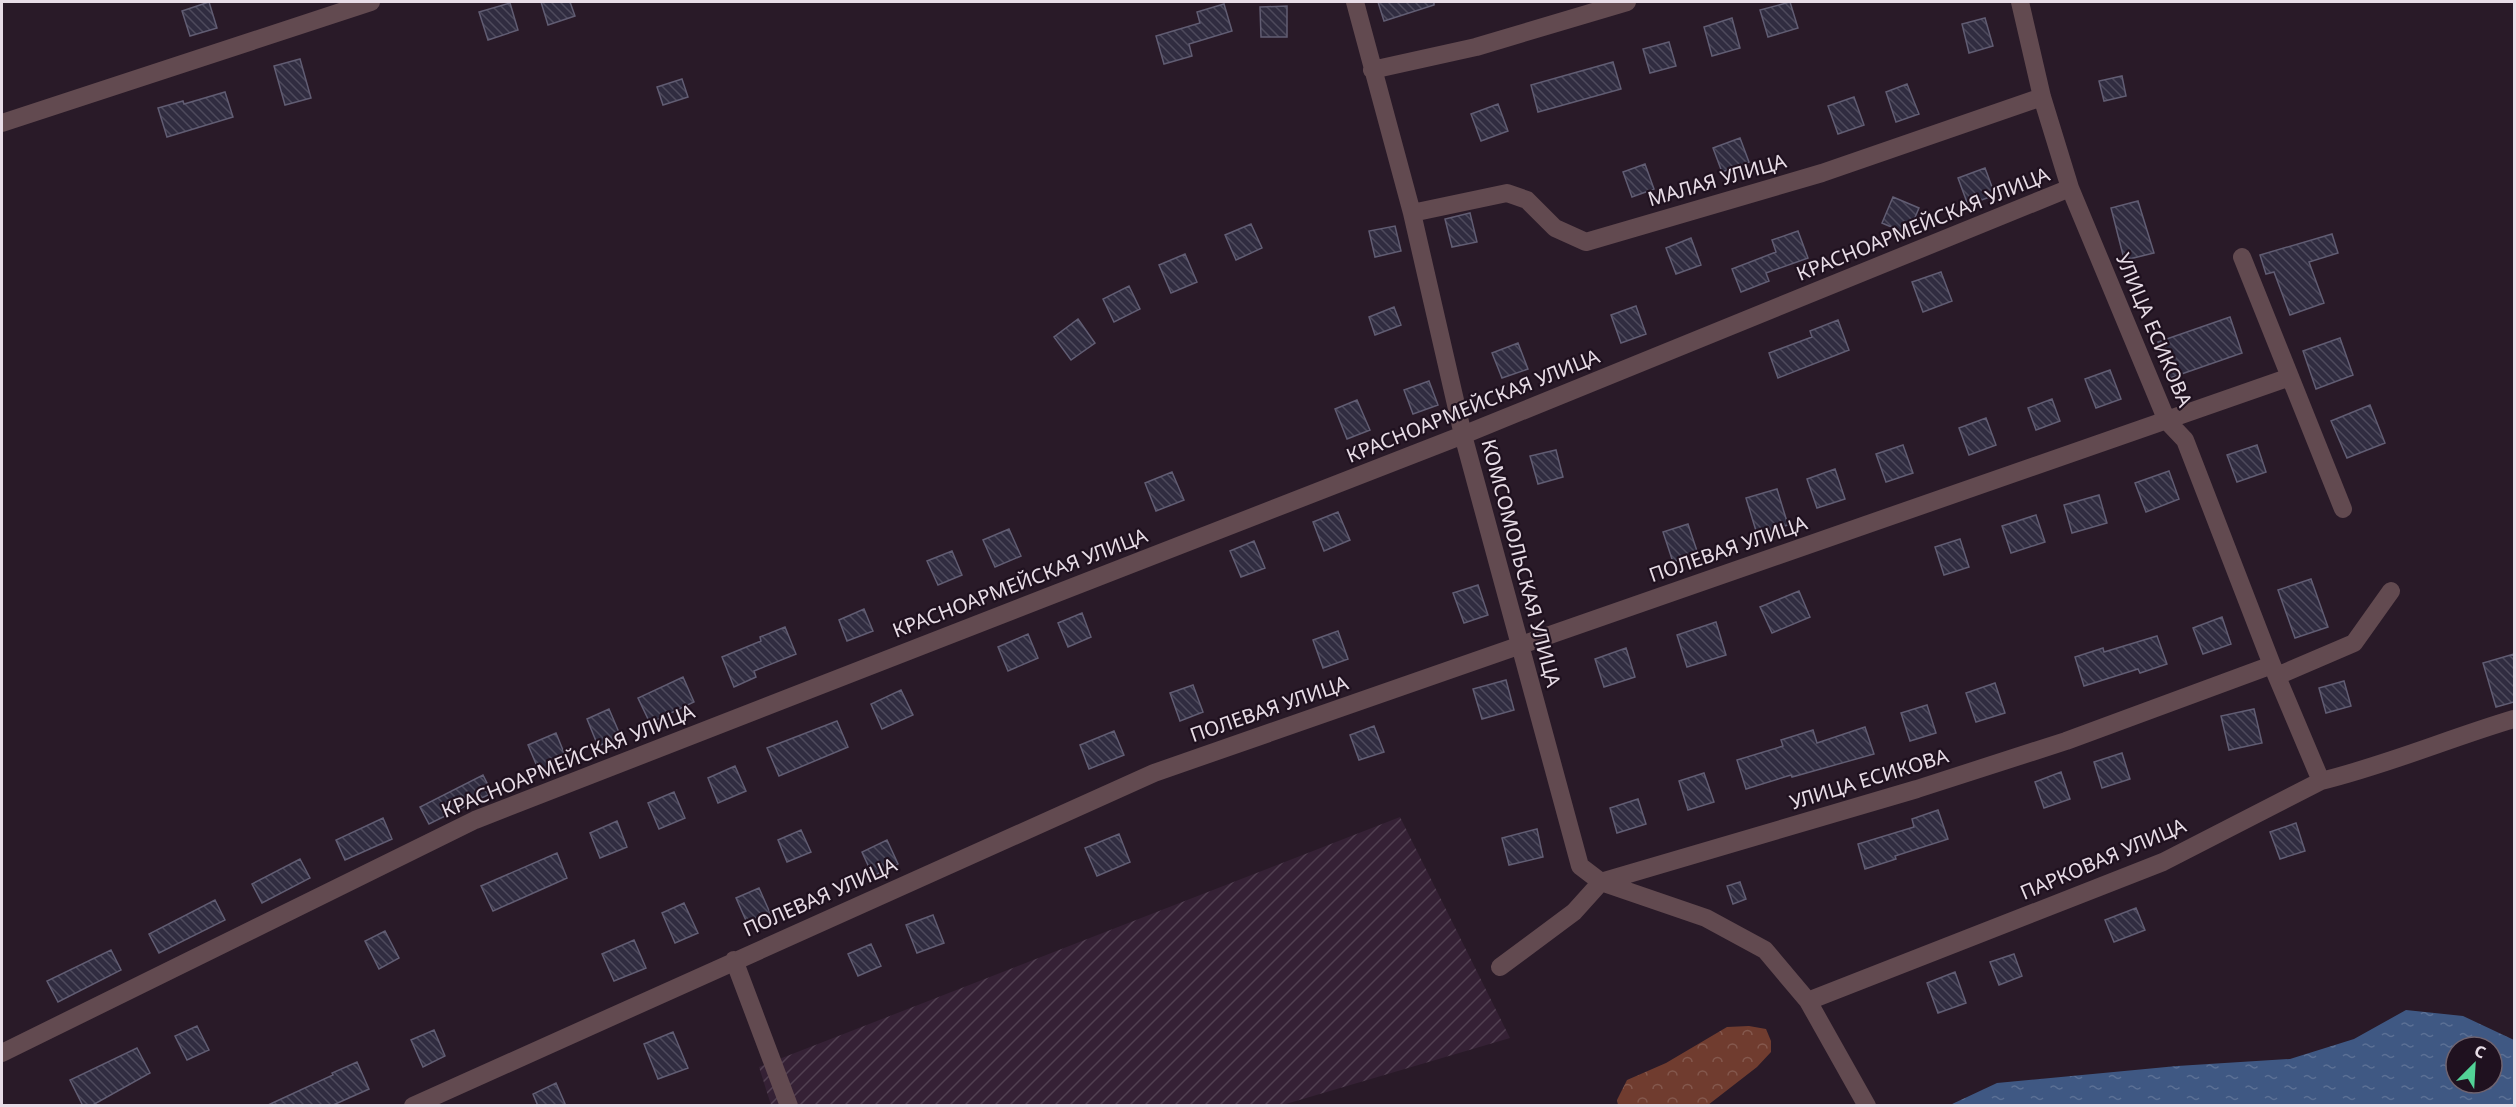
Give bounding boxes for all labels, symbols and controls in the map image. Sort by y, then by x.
street label: МАЛАЯ УЛИЦА [1645,147,1789,212]
street label: КРАСНОАРМЕЙСКАЯ УЛИЦА [1792,160,2054,287]
street label: УЛИЦА ЕСИКОВА [2110,249,2199,411]
street label: КРАСНОАРМЕЙСКАЯ УЛИЦА [1342,342,1604,469]
street label: КОМСОМОЛЬСКАЯ УЛИЦА [1475,436,1568,690]
street label: ПОЛЕВАЯ УЛИЦА [1645,509,1811,588]
street label: КРАСНОАРМЕЙСКАЯ УЛИЦА [889,521,1151,644]
street label: ПОЛЕВАЯ УЛИЦА [1186,669,1352,748]
street label: КРАСНОАРМЕЙСКАЯ УЛИЦА [437,697,699,824]
street label: УЛИЦА ЕСИКОВА [1786,741,1952,815]
street label: ПАРКОВАЯ УЛИЦА [2016,811,2190,906]
street label: ПОЛЕВАЯ УЛИЦА [739,850,901,943]
north arrow [2444,1035,2504,1095]
text: С [2471,1039,2489,1063]

